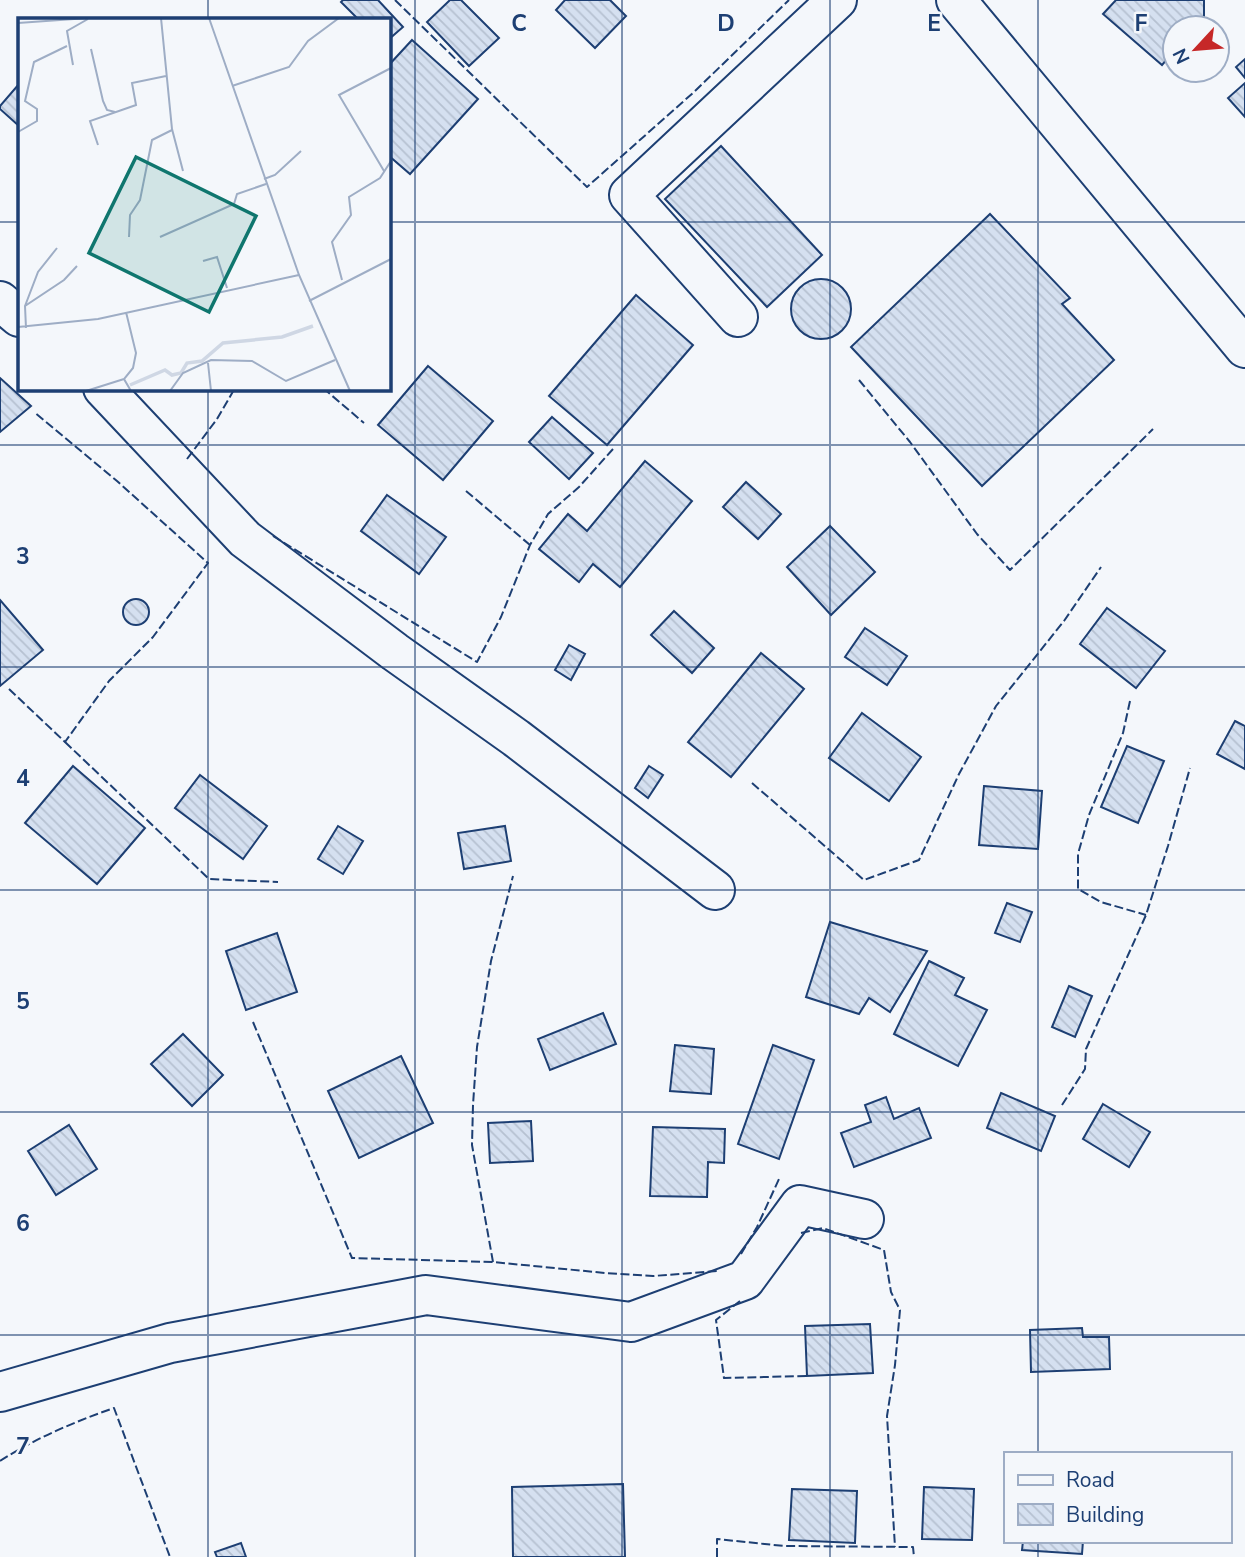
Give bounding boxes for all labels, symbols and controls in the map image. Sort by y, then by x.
text: C [511,8,527,39]
text: D [717,8,735,39]
text: E [927,8,941,39]
text: F [1135,8,1148,39]
north arrow [1161,14,1231,84]
inset map [18,18,390,390]
text: N [1167,44,1196,68]
text: 3 [16,541,30,572]
text: 4 [16,763,30,794]
text: 5 [16,986,30,1017]
text: 6 [16,1208,30,1239]
text: 7 [16,1431,30,1462]
legend [1004,1452,1231,1543]
text: Road [1066,1466,1115,1494]
text: Building [1066,1501,1144,1529]

